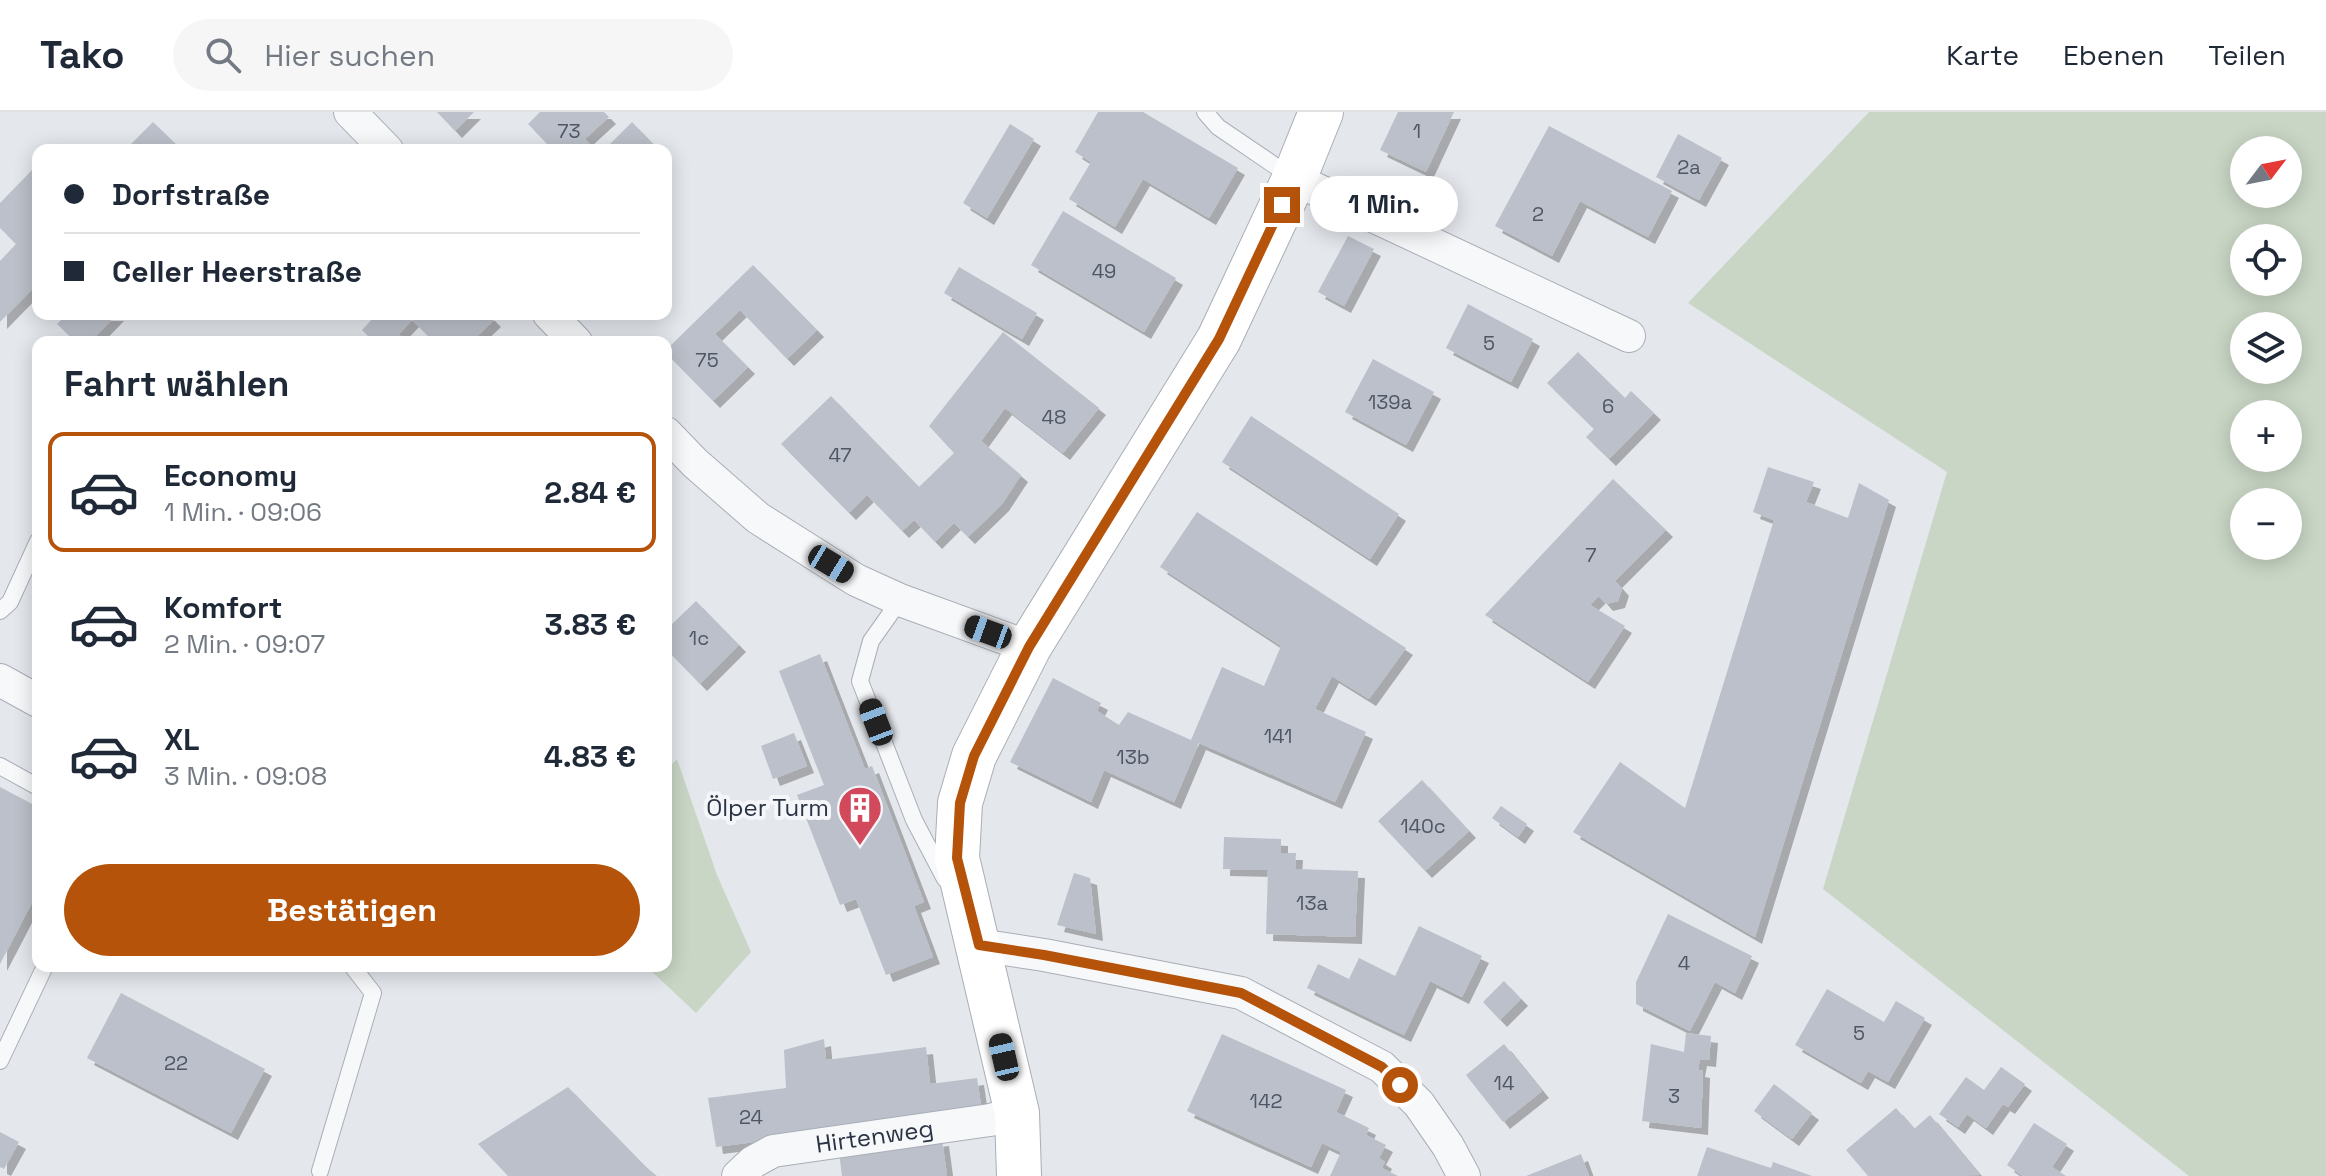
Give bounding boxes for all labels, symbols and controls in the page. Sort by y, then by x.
search box [173,19,733,91]
text: Tako [40,31,125,79]
icon: search [201,33,245,77]
text: Hier suchen [265,36,435,75]
text: Karte [1946,37,2019,73]
text: Ebenen [2063,37,2164,73]
text: Teilen [2208,37,2286,73]
house number: 73 [557,118,581,144]
house number: 1 [1413,118,1421,144]
north arrow [2230,136,2302,208]
map controls [2230,136,2302,560]
house number: 2a [1677,154,1701,180]
text: Dorfstraße [112,175,270,214]
callout: 1 Min. [1310,177,1458,233]
route end [1264,187,1300,223]
text: 1 Min. [1348,187,1420,221]
house number: 2 [1532,201,1544,227]
button: locate [2230,224,2302,296]
text: Celler Heerstraße [112,252,362,291]
house number: 49 [1092,258,1116,284]
button: layers [2230,312,2302,384]
house number: 5 [1483,330,1495,356]
house number: 75 [695,347,719,373]
text: Fahrt wählen [64,361,289,407]
house number: 139a [1368,389,1412,415]
house number: 6 [1602,393,1614,419]
button: + [2230,400,2302,472]
house number: 48 [1042,404,1066,430]
house number: 47 [828,442,852,468]
icon: car [68,456,140,528]
text: Economy [164,456,297,495]
text: 2.84 € [544,473,636,512]
button: − [2230,488,2302,560]
text: 1 Min. · 09:06 [164,495,322,529]
car [804,541,858,587]
house number: 7 [1585,542,1597,568]
icon: car [68,588,140,660]
text: Komfort [164,588,282,627]
text: 3.83 € [545,605,636,644]
car [961,613,1015,651]
house number: 1c [689,625,709,651]
text: 2 Min. · 09:07 [164,627,325,661]
car [856,695,896,749]
icon: car [68,720,140,792]
text: XL [164,720,200,759]
house number: 141 [1264,723,1292,749]
text: 4.83 € [544,737,636,776]
house number: 13b [1116,744,1150,770]
text: 3 Min. · 09:08 [164,759,327,793]
building icon: Ölper Turm [836,784,884,847]
place label: Ölper Turm [706,792,829,823]
house number: 140c [1400,813,1446,839]
button: Bestätigen [64,864,640,956]
house number: 13a [1296,890,1328,916]
house number: 4 [1678,950,1690,976]
house number: 5 [1853,1020,1865,1046]
car [987,1031,1021,1083]
house number: 22 [164,1050,188,1076]
route start [1382,1067,1418,1103]
house number: 14 [1494,1070,1514,1096]
house number: 3 [1668,1083,1680,1109]
house number: 142 [1250,1088,1282,1114]
house number: 24 [739,1104,763,1130]
street label: Hirtenweg [814,1112,936,1160]

